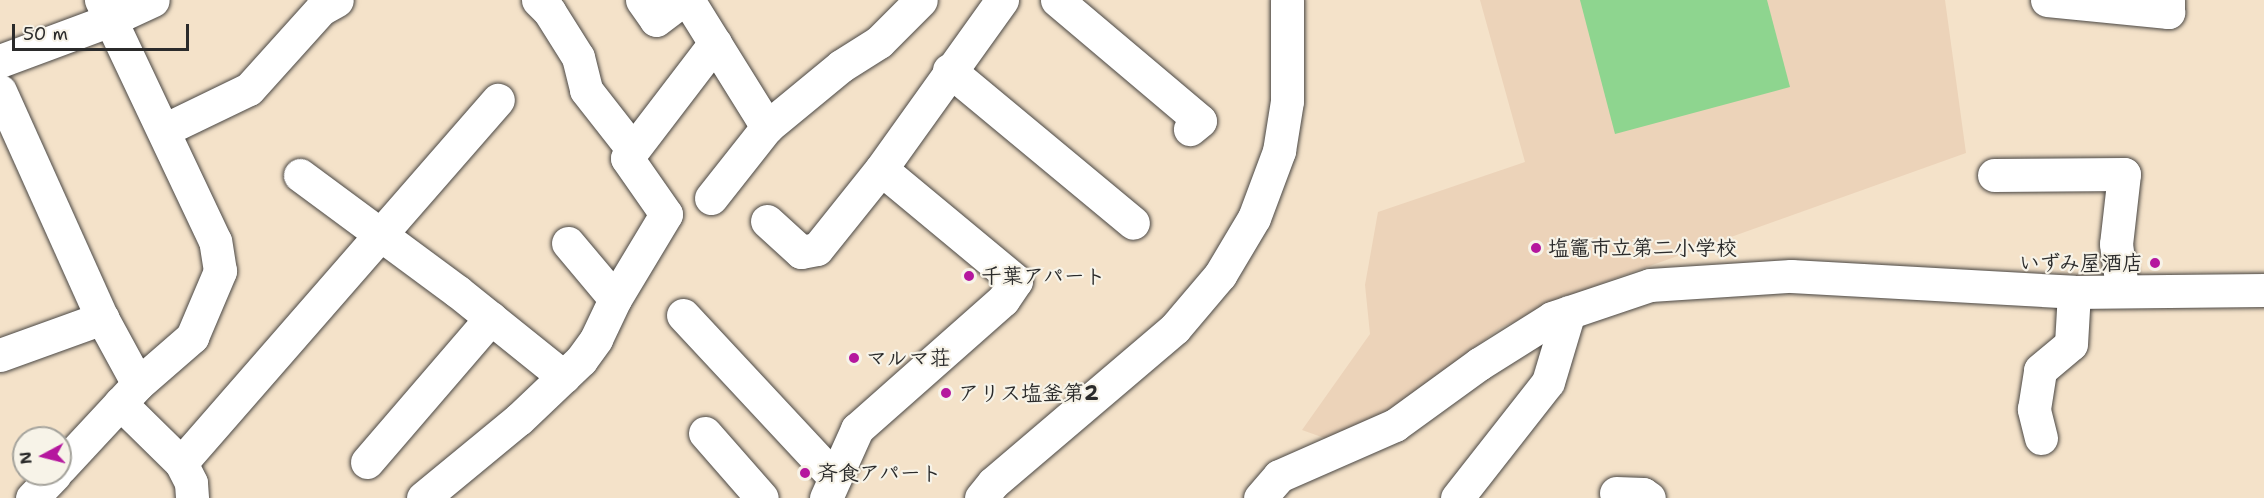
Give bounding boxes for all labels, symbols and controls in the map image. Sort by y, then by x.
scale bar [15,12,192,50]
text: 50 m [23,22,68,46]
place label: 塩竈市立第二小学校 [1548,235,1737,261]
marker: 塩竈市立第二小学校 [1529,241,1543,255]
place label: いずみ屋酒店 [2017,250,2143,276]
marker: いずみ屋酒店 [2148,256,2162,270]
place label: 千葉アパート [981,263,1107,289]
marker: 千葉アパート [962,269,976,283]
place label: マルマ荘 [866,345,950,371]
marker: マルマ荘 [847,351,861,365]
place label: アリス塩釜第2 [958,380,1099,406]
marker: アリス塩釜第2 [939,386,953,400]
north arrow [12,426,72,486]
text: N [14,450,37,466]
place label: 斉食アパート [817,460,943,486]
marker: 斉食アパート [798,466,812,480]

